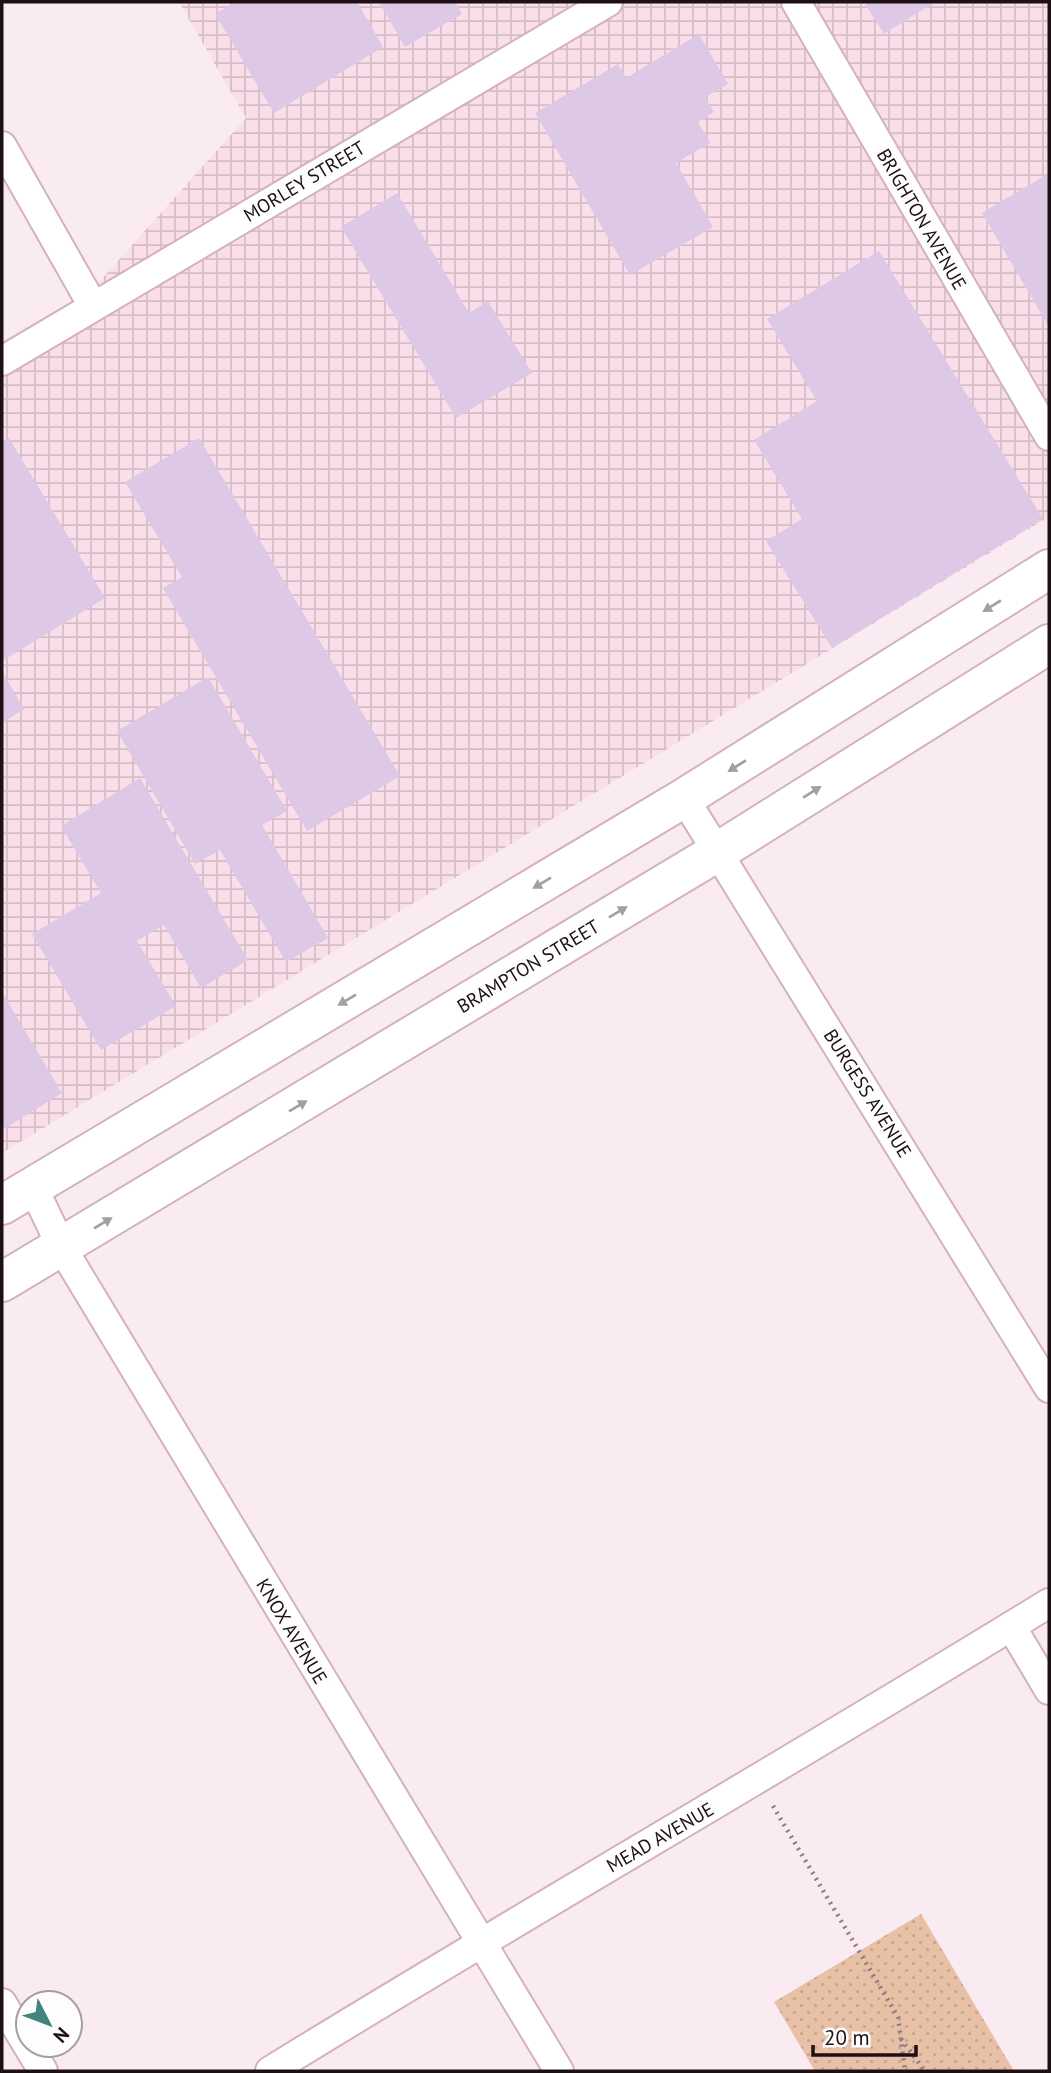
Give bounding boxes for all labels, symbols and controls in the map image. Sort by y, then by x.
street label: MORLEY STREET [239,135,369,227]
street label: BRIGHTON AVENUE [872,144,972,294]
one-way arrow [982,599,1001,612]
one-way arrow [727,759,746,772]
one-way arrow [802,786,821,799]
one-way arrow [532,877,551,890]
one-way arrow [609,905,628,918]
street label: BRAMPTON STREET [453,914,604,1018]
one-way arrow [337,994,356,1006]
street label: BURGESS AVENUE [819,1024,917,1162]
one-way arrow [288,1099,307,1112]
one-way arrow [94,1217,113,1230]
street label: KNOX AVENUE [251,1574,333,1688]
street label: MEAD AVENUE [602,1797,718,1877]
north arrow [14,1989,84,2059]
scale bar [813,2014,916,2058]
text: N [49,2023,75,2048]
text: 20 m [824,2024,870,2051]

